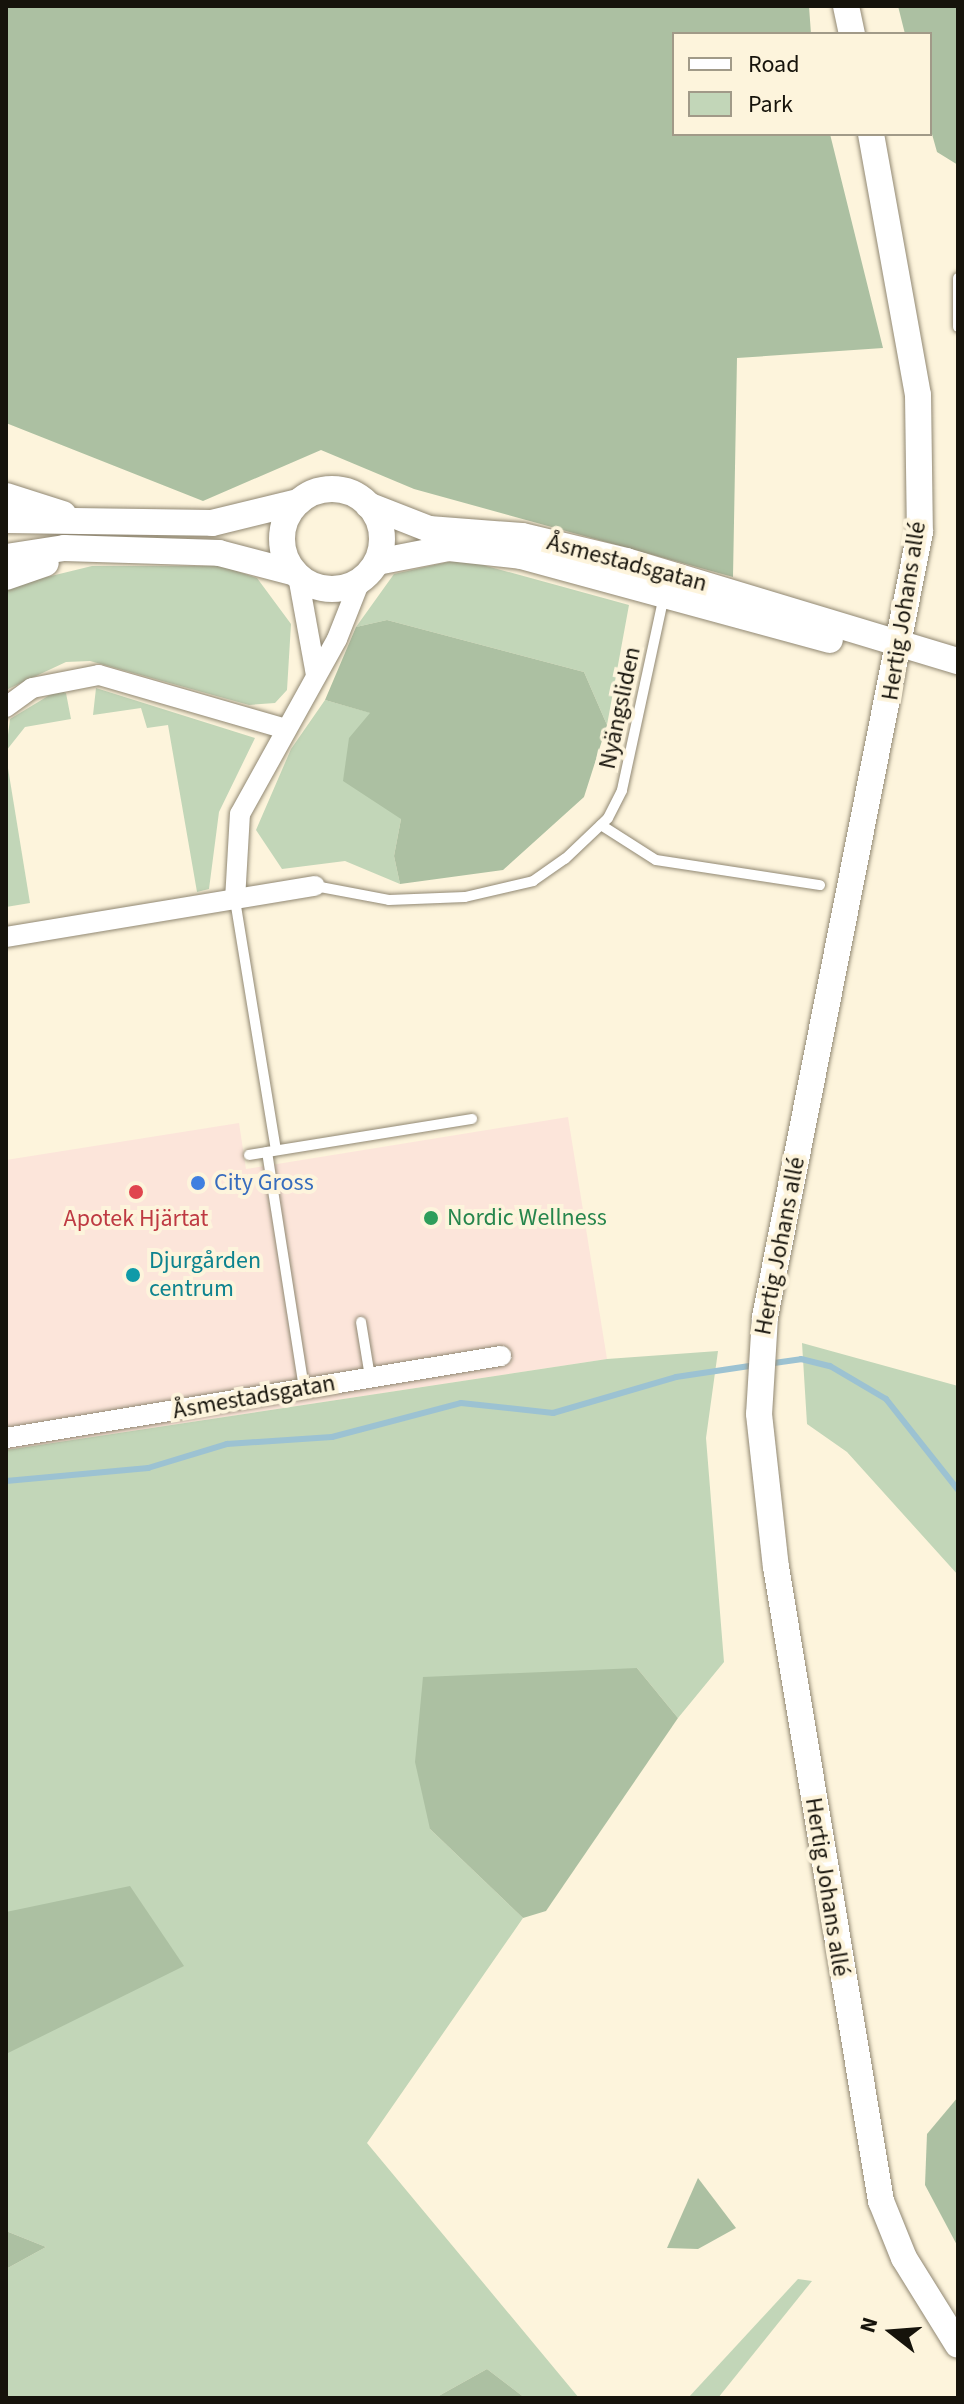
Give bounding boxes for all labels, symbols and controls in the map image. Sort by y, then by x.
legend [672,32,932,136]
text: Road [748,47,800,82]
text: Park [748,87,793,122]
street label: Hertig Johans allé [876,520,932,702]
street label: Åsmestadsgatan [544,528,710,598]
street label: Nyängsliden [593,644,647,772]
street label: Hertig Johans allé [749,1155,811,1337]
place label: City Gross [214,1169,314,1197]
marker: City Gross [189,1174,207,1192]
marker: Apotek Hjärtat [127,1183,145,1201]
place label: Nordic Wellness [447,1204,607,1232]
place label: Apotek Hjärtat [64,1205,208,1233]
marker: Nordic Wellness [422,1209,440,1227]
place label: Djurgården centrum [149,1247,261,1303]
marker: Djurgården centrum [124,1266,142,1284]
street label: Åsmestadsgatan [171,1369,337,1425]
street label: Hertig Johans allé [799,1796,855,1978]
north arrow [852,2292,932,2372]
text: N [852,2313,886,2337]

